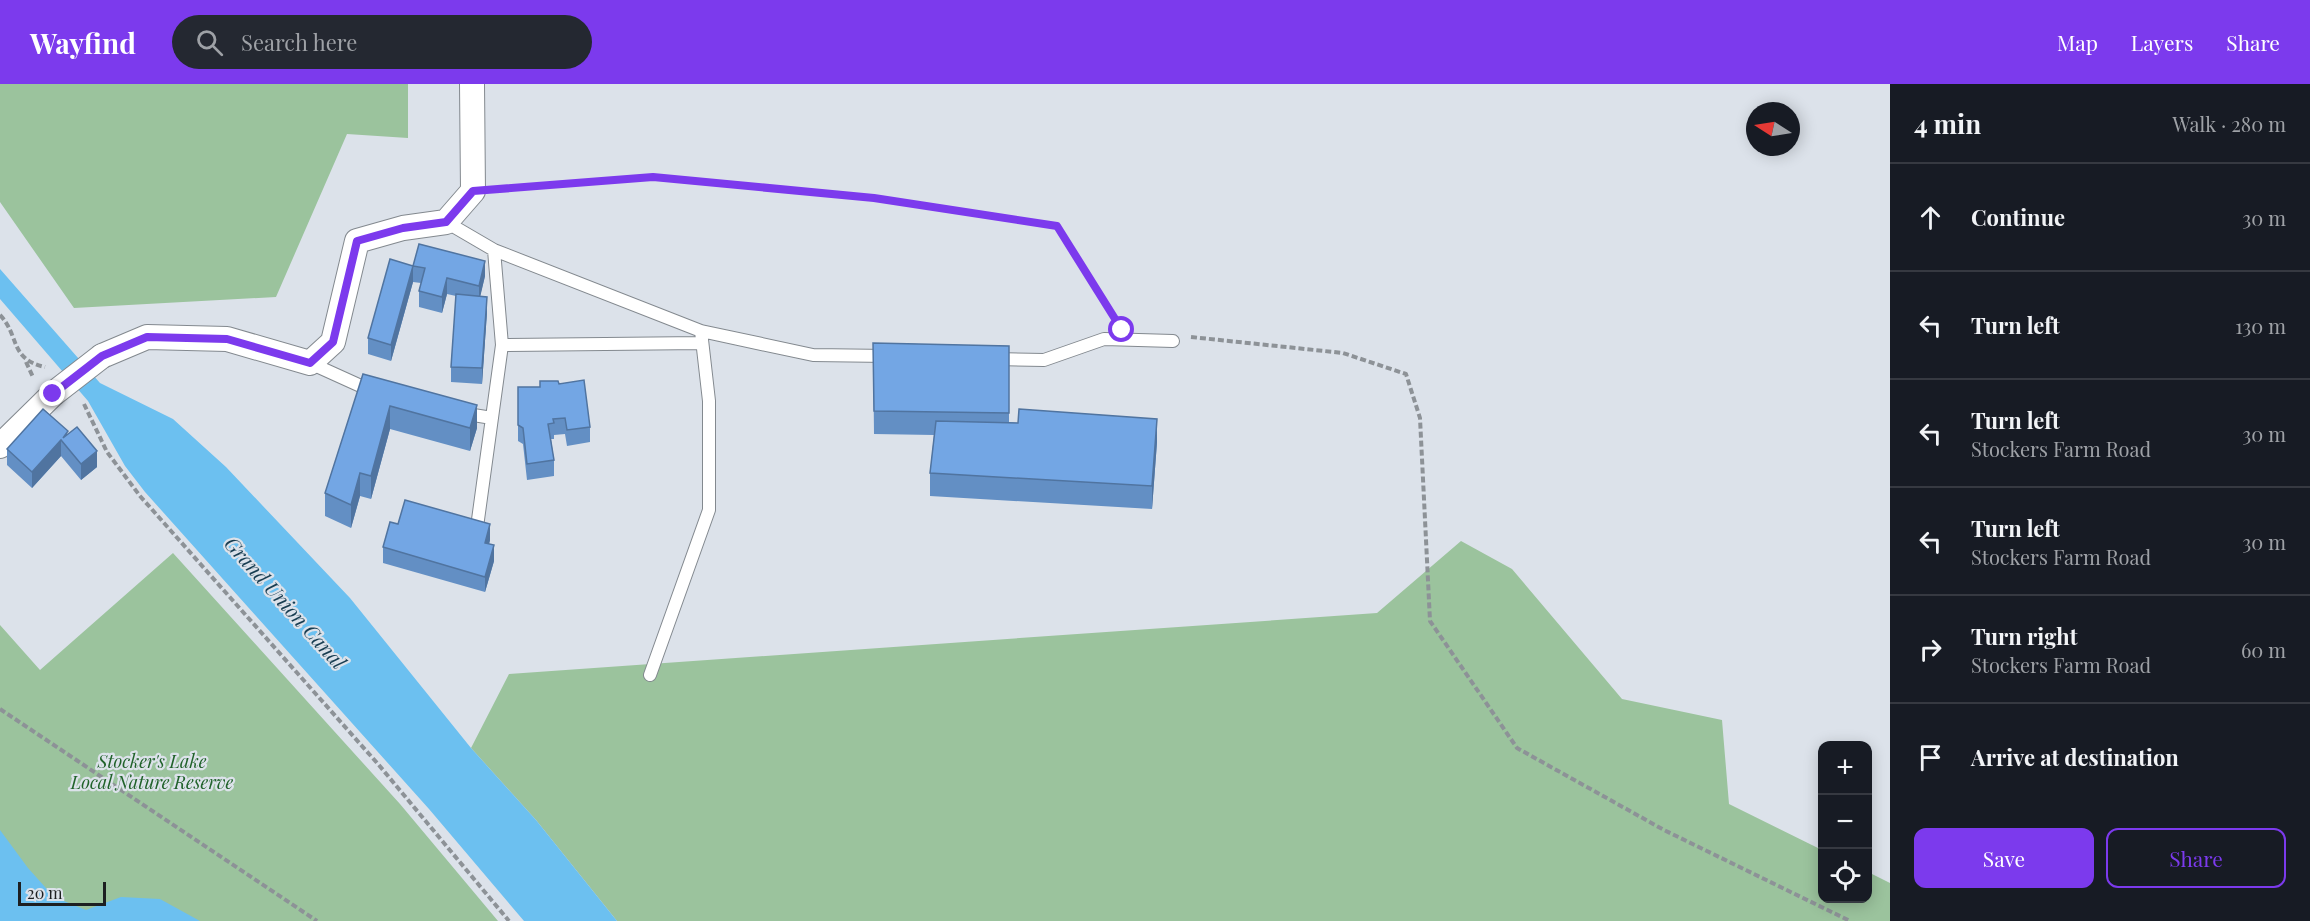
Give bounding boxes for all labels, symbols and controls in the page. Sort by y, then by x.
search box [172,15,592,69]
text: Wayfind [30,24,136,61]
icon: search [193,26,226,59]
text: Search here [241,27,357,57]
text: Map [2057,28,2098,56]
text: Layers [2131,28,2193,56]
text: Share [2226,28,2280,56]
north arrow [1746,102,1800,156]
text: 4 min [1914,106,1981,141]
text: Walk · 280 m [2173,110,2286,137]
icon: ahead [1914,201,1947,234]
text: Continue [1971,202,2065,232]
text: 30 m [2242,204,2286,231]
icon: left [1914,309,1947,342]
text: Turn left [1971,310,2060,340]
text: 130 m [2235,312,2286,339]
route start [1108,316,1134,342]
route end [39,380,65,406]
text: Turn left [1971,405,2060,435]
icon: left [1914,417,1947,450]
text: 30 m [2242,420,2286,447]
text: Stockers Farm Road [1971,435,2151,462]
text: Turn left [1971,513,2060,543]
icon: left [1914,525,1947,558]
text: 30 m [2242,528,2286,555]
water label: Grand Union Canal [219,530,354,675]
text: Stockers Farm Road [1971,543,2151,570]
text: Turn right [1971,621,2077,651]
icon: right [1914,633,1947,666]
text: 60 m [2241,636,2286,663]
text: Stockers Farm Road [1971,651,2151,678]
map controls [1818,741,1872,903]
button: + [1818,741,1872,795]
icon: arrive [1914,741,1947,774]
text: Arrive at destination [1971,742,2179,772]
park label: Stocker's Lake Local Nature Reserve [70,749,234,794]
button: − [1818,795,1872,849]
button: Save [1914,828,2094,888]
button: Share [2106,828,2286,888]
button: locate [1818,849,1872,903]
scale bar [18,879,106,906]
text: 20 m [27,882,62,903]

